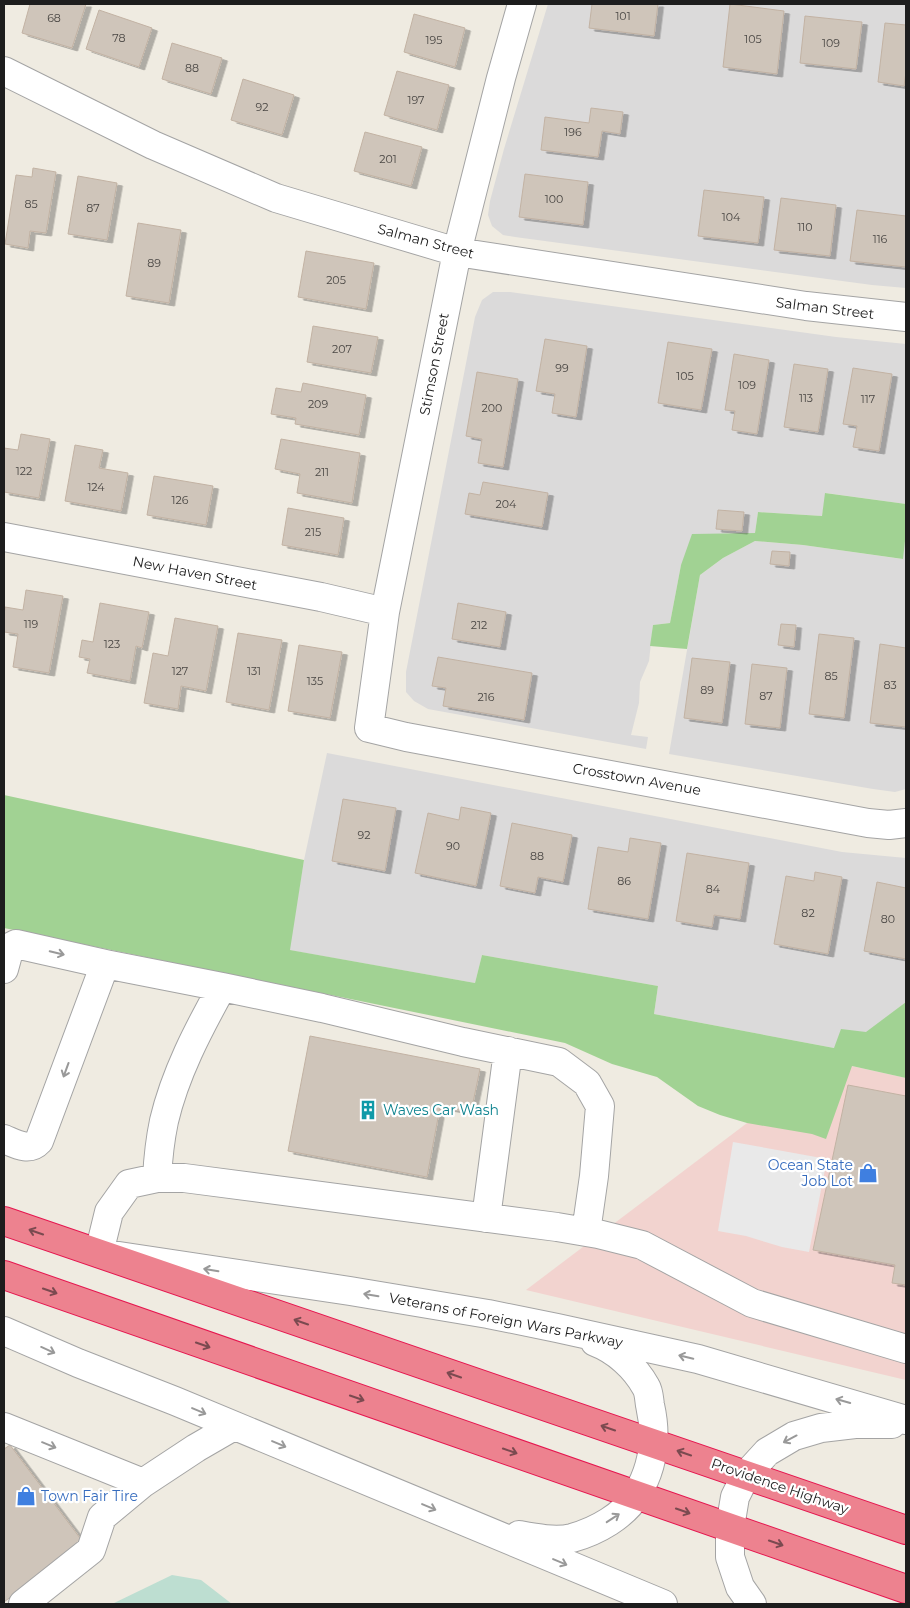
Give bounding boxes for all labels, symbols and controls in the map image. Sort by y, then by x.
house number: 101 [615,9,631,23]
house number: 68 [47,11,61,25]
house number: 78 [112,31,126,45]
house number: 105 [744,32,762,46]
house number: 195 [426,33,442,47]
house number: 109 [822,36,840,50]
house number: 88 [185,61,199,75]
house number: 197 [407,93,425,107]
house number: 92 [256,100,268,114]
house number: 196 [564,125,582,139]
house number: 201 [379,152,397,166]
house number: 100 [545,192,563,206]
house number: 85 [24,197,38,211]
house number: 87 [86,201,100,215]
house number: 104 [722,210,741,224]
street label: Salman Street [376,219,477,263]
house number: 110 [797,220,813,234]
house number: 116 [873,232,888,246]
house number: 89 [147,256,161,270]
house number: 205 [326,273,346,287]
street label: Salman Street [775,293,876,323]
street label: Stimson Street [415,311,453,417]
house number: 207 [332,342,352,356]
house number: 99 [555,361,569,375]
house number: 105 [676,369,694,383]
house number: 109 [738,378,756,392]
house number: 113 [799,391,813,405]
house number: 117 [861,392,875,406]
house number: 209 [308,397,328,411]
house number: 200 [482,401,502,415]
house number: 122 [16,464,32,478]
house number: 211 [315,465,329,479]
house number: 124 [87,480,105,494]
house number: 126 [172,493,189,507]
house number: 204 [496,497,517,511]
house number: 215 [305,525,321,539]
street label: New Haven Street [131,552,259,594]
house number: 119 [24,617,39,631]
house number: 212 [471,618,487,632]
house number: 123 [104,637,120,651]
house number: 127 [172,664,188,678]
house number: 131 [247,664,261,678]
house number: 85 [824,669,838,683]
house number: 135 [307,674,323,688]
house number: 83 [883,678,897,692]
house number: 89 [700,683,714,697]
house number: 87 [759,689,773,703]
house number: 216 [478,690,495,704]
street label: Crosstown Avenue [571,759,703,799]
house number: 92 [358,828,370,842]
house number: 90 [446,839,460,853]
house number: 88 [530,849,544,863]
house number: 86 [617,874,631,888]
house number: 84 [706,882,721,896]
house number: 82 [801,906,815,920]
house number: 80 [881,912,895,926]
one-way arrow [49,949,65,958]
one-way arrow [61,1062,70,1077]
building icon: Waves Car Wash [357,1099,379,1121]
place label: Waves Car Wash [383,1101,499,1119]
place label: Ocean State Job Lot [768,1156,853,1190]
shop icon: Ocean State Job Lot [857,1162,879,1184]
one-way arrow [29,1227,45,1237]
one-way arrow [203,1265,219,1275]
one-way arrow [42,1287,57,1296]
street label: Veterans of Foreign Wars Parkway [388,1288,625,1352]
one-way arrow [364,1289,380,1299]
one-way arrow [293,1317,309,1327]
one-way arrow [195,1340,211,1350]
one-way arrow [40,1346,55,1356]
one-way arrow [679,1352,695,1361]
one-way arrow [447,1370,463,1379]
one-way arrow [349,1394,364,1403]
one-way arrow [835,1395,851,1405]
one-way arrow [191,1407,206,1416]
one-way arrow [600,1422,616,1432]
one-way arrow [783,1435,798,1444]
one-way arrow [271,1440,286,1450]
one-way arrow [41,1441,56,1451]
one-way arrow [502,1447,518,1456]
one-way arrow [676,1448,692,1458]
street label: Providence Highway [709,1454,851,1518]
shop icon: Town Fair Tire [15,1485,37,1507]
place label: Town Fair Tire [41,1487,138,1505]
one-way arrow [421,1503,436,1512]
one-way arrow [675,1507,690,1516]
one-way arrow [606,1513,620,1523]
one-way arrow [768,1539,784,1549]
one-way arrow [552,1557,567,1567]

